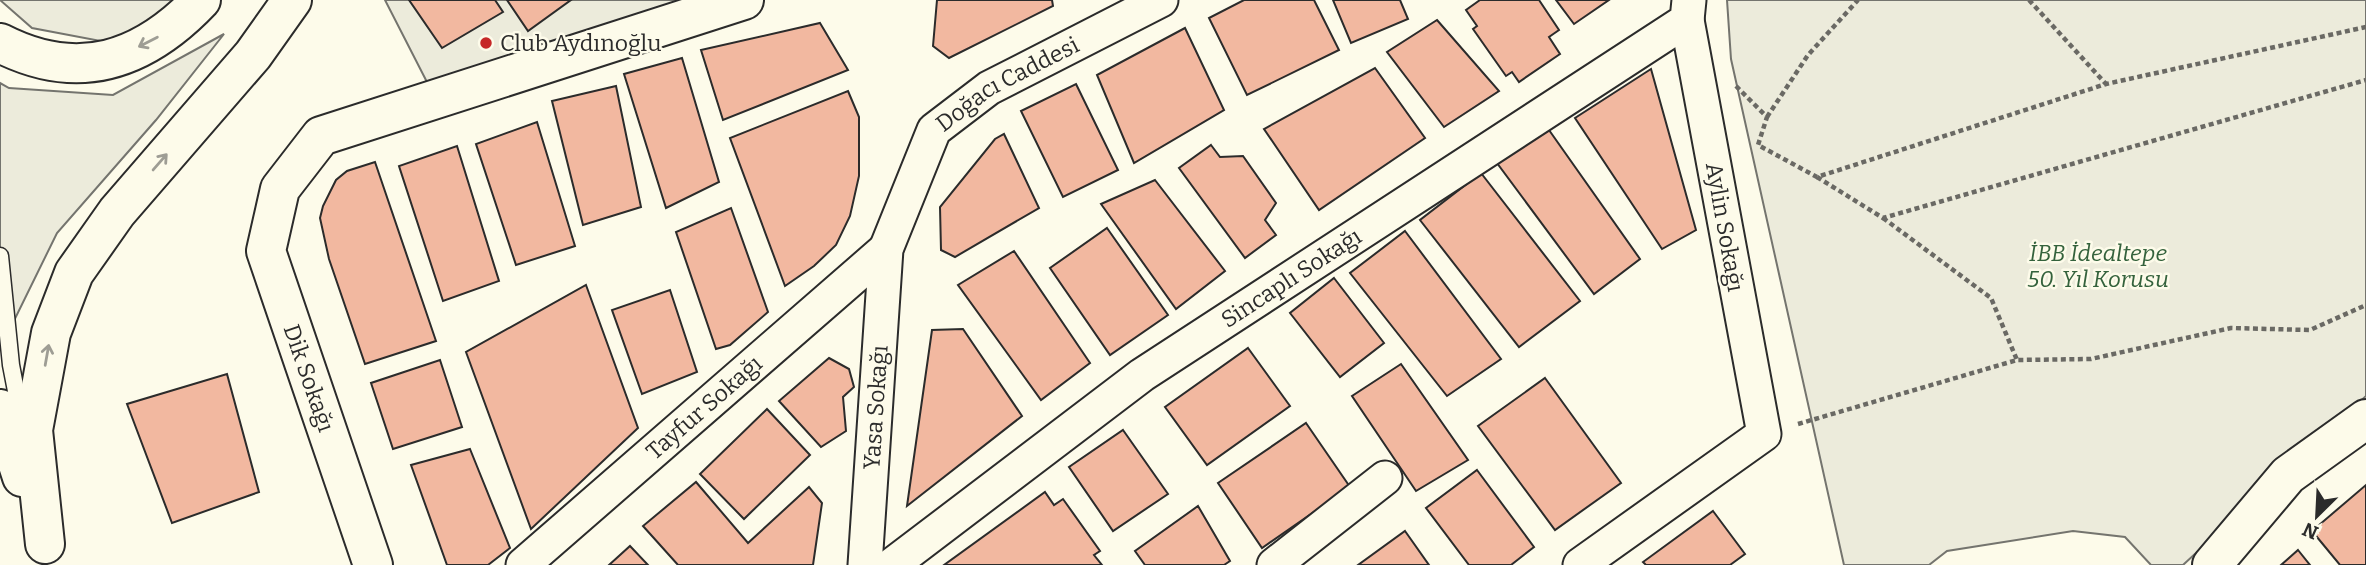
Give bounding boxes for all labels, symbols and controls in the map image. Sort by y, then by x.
place label: Club Aydınoğlu [500,29,661,57]
street label: Doğacı Caddesi [930,30,1084,138]
marker: Club Aydınoğlu [478,35,494,51]
one-way arrow [138,36,159,49]
one-way arrow [152,153,168,171]
street label: Aylin Sokağı [1700,160,1750,294]
street label: Sincaplı Sokağı [1216,222,1367,334]
park label: İBB İdealtepe 50. Yıl Korusu [2027,239,2169,293]
street label: Dik Sokağı [278,321,340,436]
street label: Yasa Sokağı [857,344,894,470]
one-way arrow [41,345,55,367]
street label: Tayfur Sokağı [640,349,768,465]
north arrow [2282,481,2352,551]
text: N [2299,517,2322,545]

